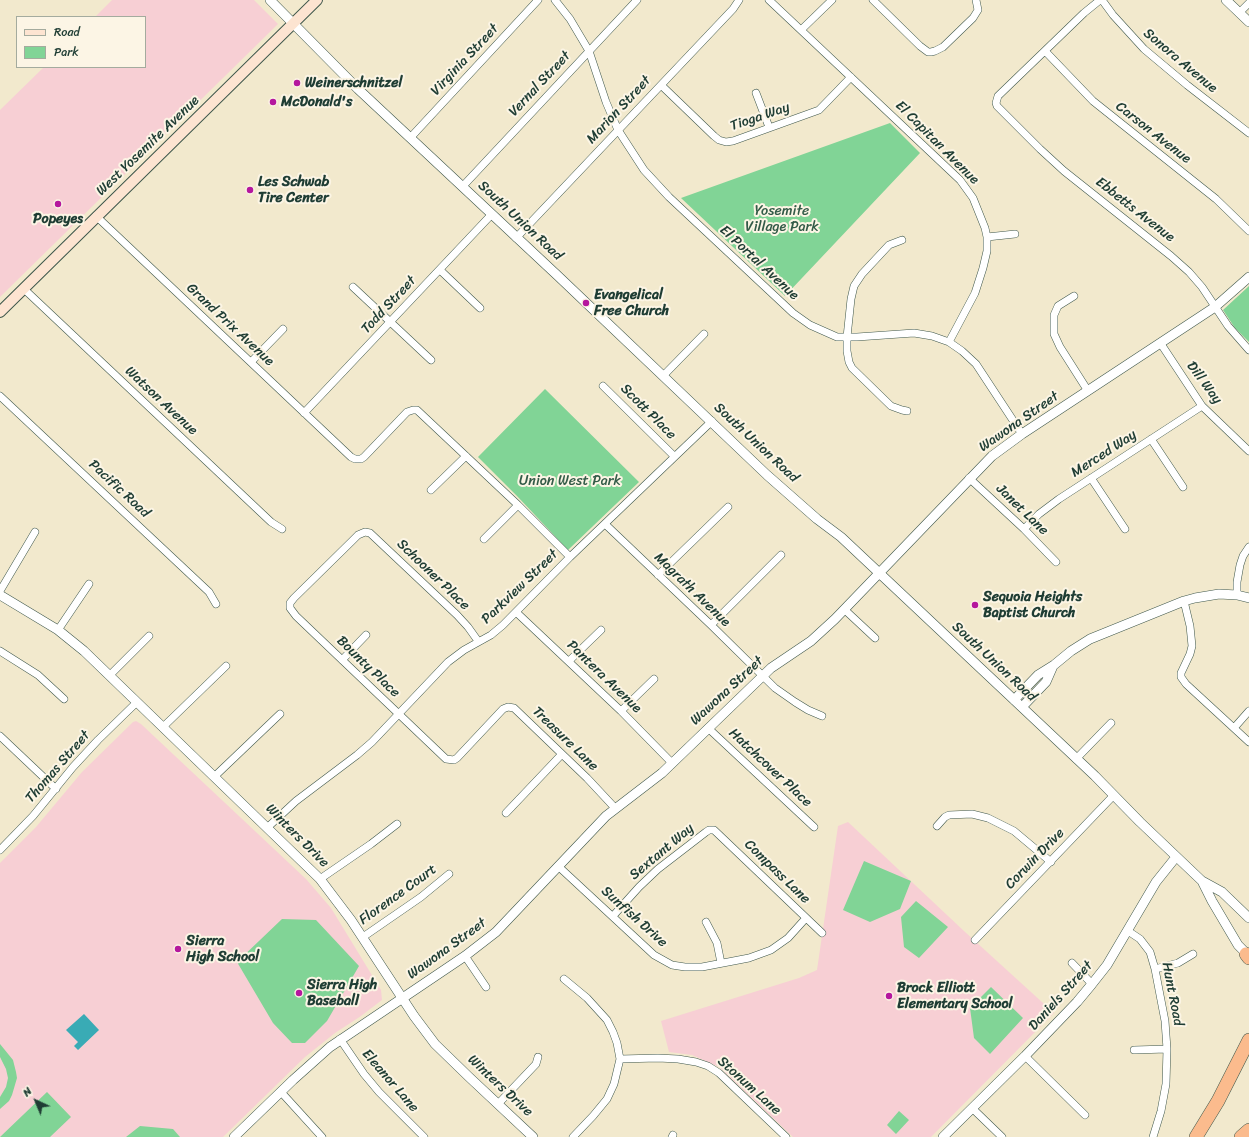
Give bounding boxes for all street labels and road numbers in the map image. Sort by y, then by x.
street label: Virginia Street [428,21,502,99]
street label: Sonora Avenue [1139,25,1221,97]
street label: Vernal Street [506,48,574,120]
street label: Marion Street [583,73,655,147]
street label: West Yosemite Avenue [93,92,203,200]
street label: El Capitan Avenue [892,98,982,188]
street label: Carson Avenue [1112,98,1194,168]
street label: Tioga Way [728,99,792,135]
street label: Ebbetts Avenue [1092,174,1178,246]
street label: South Union Road [474,178,566,264]
street label: El Portal Avenue [716,222,802,304]
street label: Todd Street [358,273,420,337]
street label: Grand Prix Avenue [183,280,277,370]
street label: Dill Way [1183,358,1225,408]
street label: Watson Avenue [121,363,201,439]
street label: Scott Place [617,381,679,443]
street label: Wawona Street [976,388,1062,456]
street label: South Union Road [710,400,802,486]
street label: Merced Way [1068,427,1140,481]
street label: Pacific Road [85,456,153,522]
street label: Janet Lane [992,481,1052,539]
street label: Schooner Place [393,536,473,614]
street label: Parkview Street [478,546,562,628]
street label: Magrath Avenue [650,549,734,631]
street label: South Union Road [948,619,1040,705]
street label: Bounty Place [333,633,403,701]
street label: Pantera Avenue [563,637,645,717]
street label: Wawona Street [687,653,767,729]
street label: Treasure Lane [529,703,601,775]
street label: Hatchcover Place [725,725,815,811]
street label: Thomas Street [22,727,94,807]
street label: Winters Drive [262,801,332,871]
street label: Sextant Way [626,820,698,884]
street label: Corwin Drive [1002,825,1068,893]
street label: Compass Lane [741,836,813,908]
street label: Florence Court [356,861,440,929]
street label: Sunfish Drive [597,883,671,951]
street label: Wawona Street [404,915,490,983]
street label: Daniels Street [1025,958,1097,1034]
street label: Hunt Road [1158,961,1186,1027]
street label: Eleanor Lane [358,1046,422,1116]
street label: Winters Drive [464,1052,536,1120]
street label: Stonum Lane [714,1053,784,1119]

